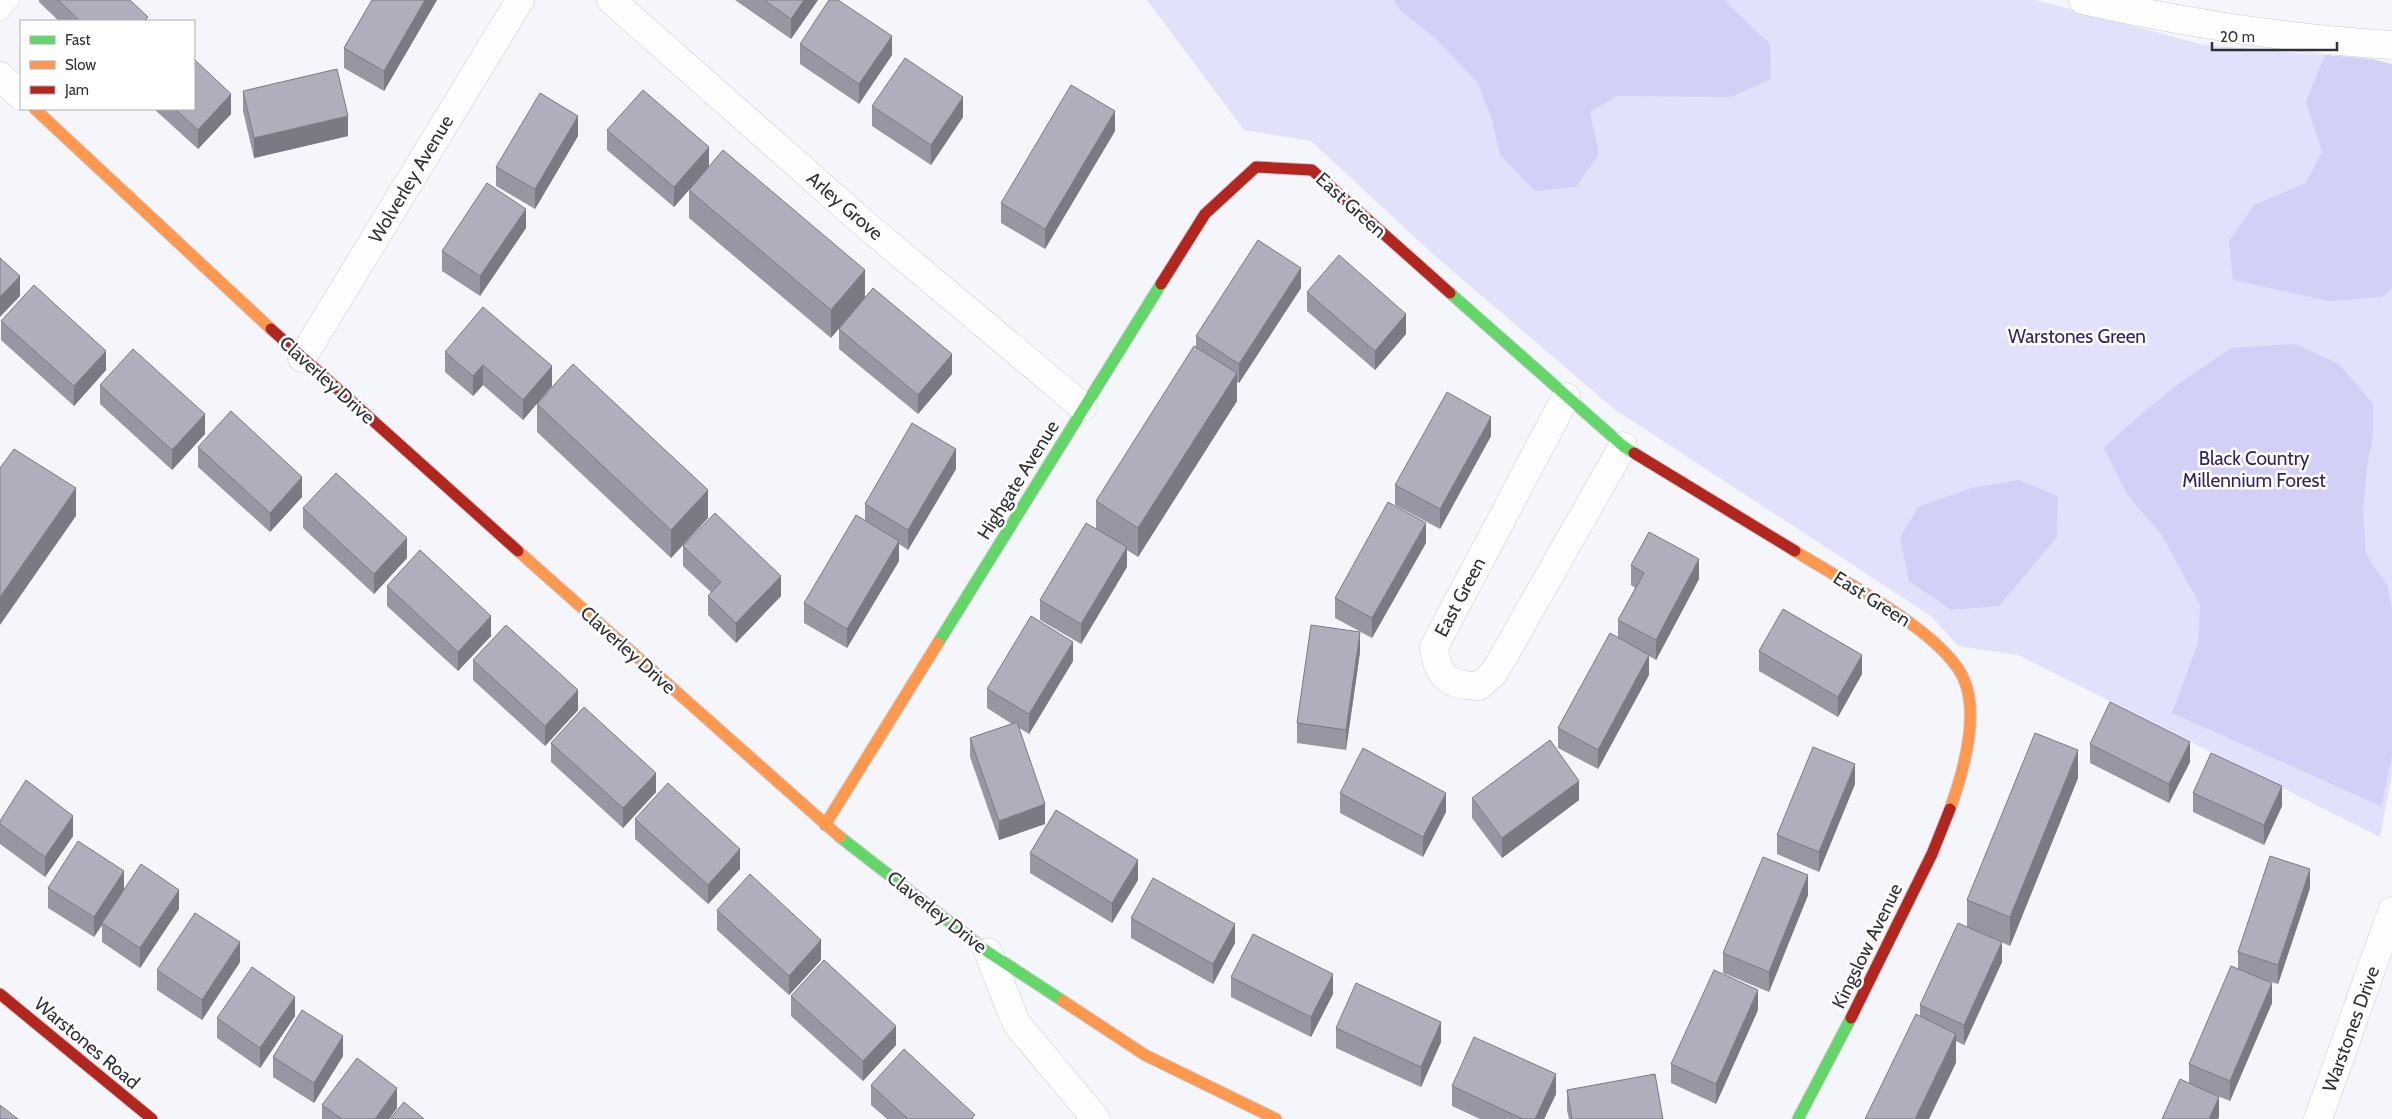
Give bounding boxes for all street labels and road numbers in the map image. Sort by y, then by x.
street label: Wolverley Avenue [364,111,458,247]
street label: Arley Grove [802,167,888,245]
street label: East Green [1311,167,1391,243]
street label: Claverley Drive [275,331,380,429]
street label: Highgate Avenue [972,416,1064,544]
street label: East Green [1429,553,1491,641]
street label: East Green [1829,566,1915,632]
street label: Claverley Drive [576,601,681,699]
street label: Claverley Drive [882,866,992,958]
street label: Kingslow Avenue [1827,879,1907,1012]
street label: Warstones Drive [2318,963,2384,1095]
street label: Warstones Road [30,992,144,1094]

